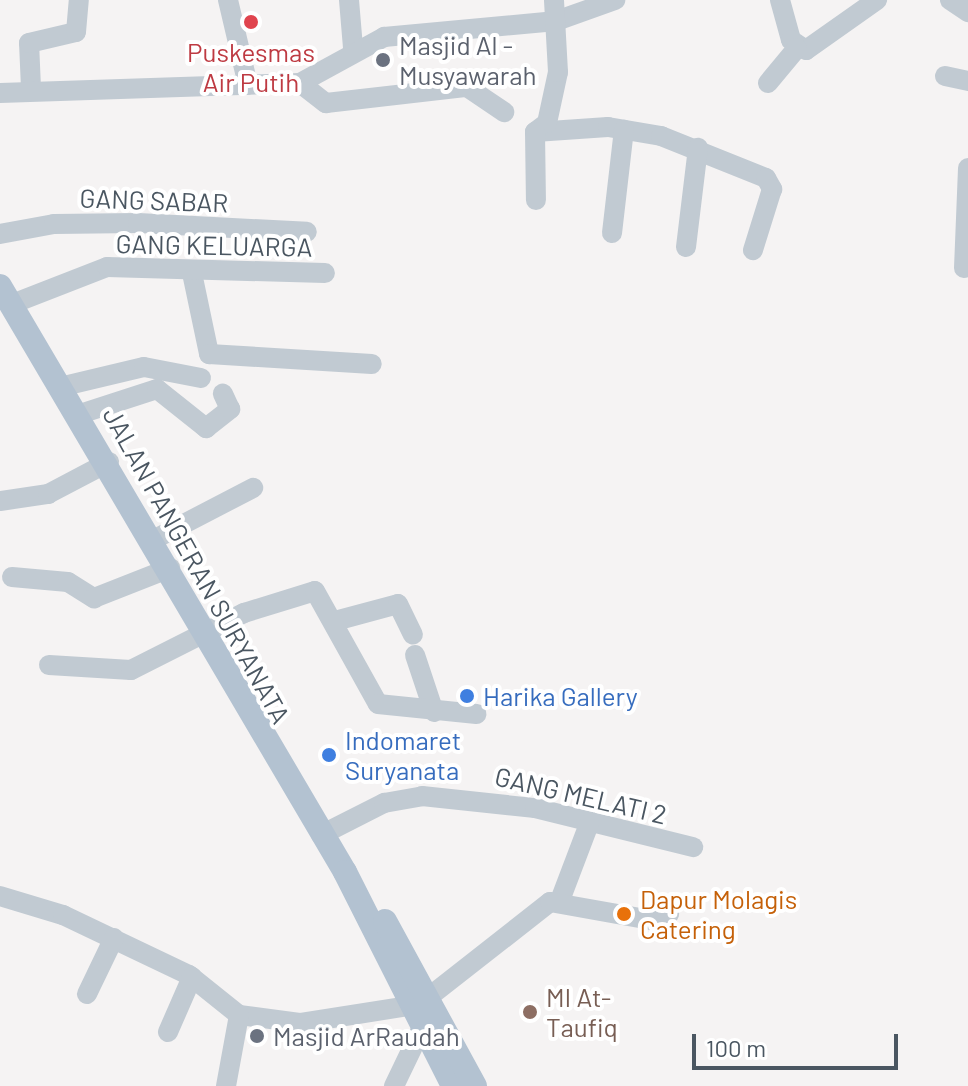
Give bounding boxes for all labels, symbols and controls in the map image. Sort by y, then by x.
marker: Puskesmas Air Putih [240,11,262,33]
place label: Masjid Al - Musyawarah [399,29,537,90]
place label: Puskesmas Air Putih [187,36,315,98]
marker: Masjid Al - Musyawarah [374,51,392,69]
street label: GANG SABAR [79,182,229,218]
street label: GANG KELUARGA [115,228,313,262]
street label: JALAN PANGERAN SURYANATA [97,401,297,729]
place label: Harika Gallery [483,680,638,712]
marker: Harika Gallery [458,687,476,705]
place label: Indomaret Suryanata [345,724,461,786]
marker: Indomaret Suryanata [320,746,338,764]
street label: GANG MELATI 2 [492,760,670,830]
place label: Dapur Molagis Catering [640,883,797,944]
marker: Dapur Molagis Catering [615,905,633,923]
place label: MI At- Taufiq [546,981,618,1042]
marker: MI At- Taufiq [521,1003,539,1021]
scale bar [696,1018,902,1068]
place label: Masjid ArRaudah [273,1020,460,1052]
marker: Masjid ArRaudah [248,1027,266,1045]
text: 100 m [706,1033,766,1062]

